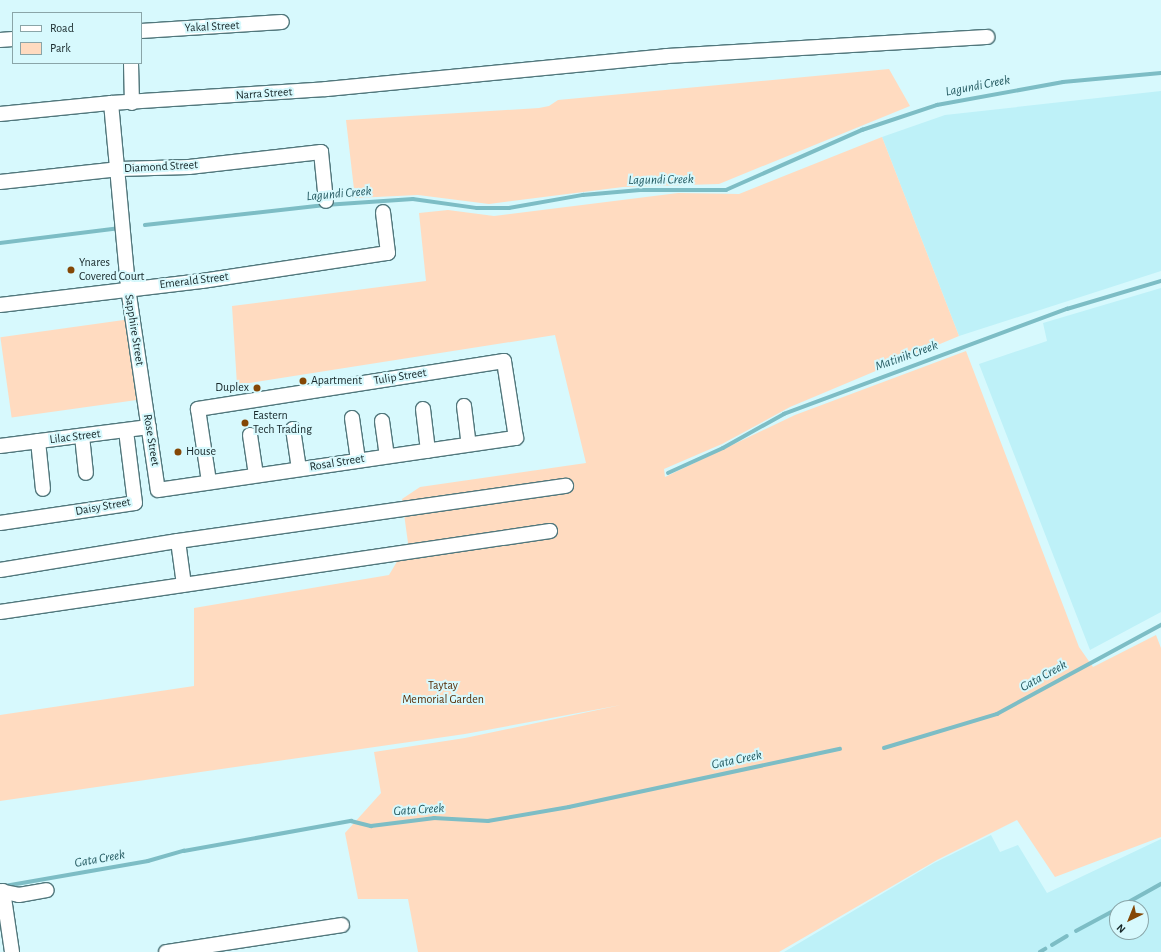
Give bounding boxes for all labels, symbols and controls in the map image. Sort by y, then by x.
legend [12,12,142,64]
street label: Yakal Street [184,18,240,36]
text: Road [50,22,74,34]
text: Park [50,42,71,54]
water label: Lagundi Creek [944,73,1012,101]
street label: Narra Street [235,85,293,103]
street label: Diamond Street [124,158,198,176]
water label: Lagundi Creek [628,173,694,189]
water label: Lagundi Creek [306,184,372,206]
place label: Ynares Covered Court [79,256,144,284]
marker: Ynares Covered Court [66,265,76,275]
street label: Emerald Street [159,270,229,292]
street label: Sapphire Street [121,293,147,367]
water label: Matinik Creek [874,338,940,376]
street label: Tulip Street [373,366,427,388]
place label: Apartment [311,374,362,388]
marker: Apartment [298,376,308,386]
place label: Duplex [215,381,249,395]
marker: Duplex [252,383,262,393]
place label: Eastern Tech Trading [253,409,312,437]
street label: Rose Street [140,413,162,467]
marker: Eastern Tech Trading [240,418,250,428]
street label: Lilac Street [49,427,101,447]
place label: House [186,445,216,459]
marker: House [173,447,183,457]
street label: Rosal Street [309,452,365,474]
street label: Daisy Street [74,495,132,519]
water label: Gata Creek [1018,658,1070,696]
park label: Taytay Memorial Garden [402,679,484,707]
water label: Gata Creek [710,748,764,774]
water label: Gata Creek [393,801,445,821]
water label: Gata Creek [74,848,126,872]
north arrow [1109,900,1149,940]
text: N [1115,922,1128,935]

